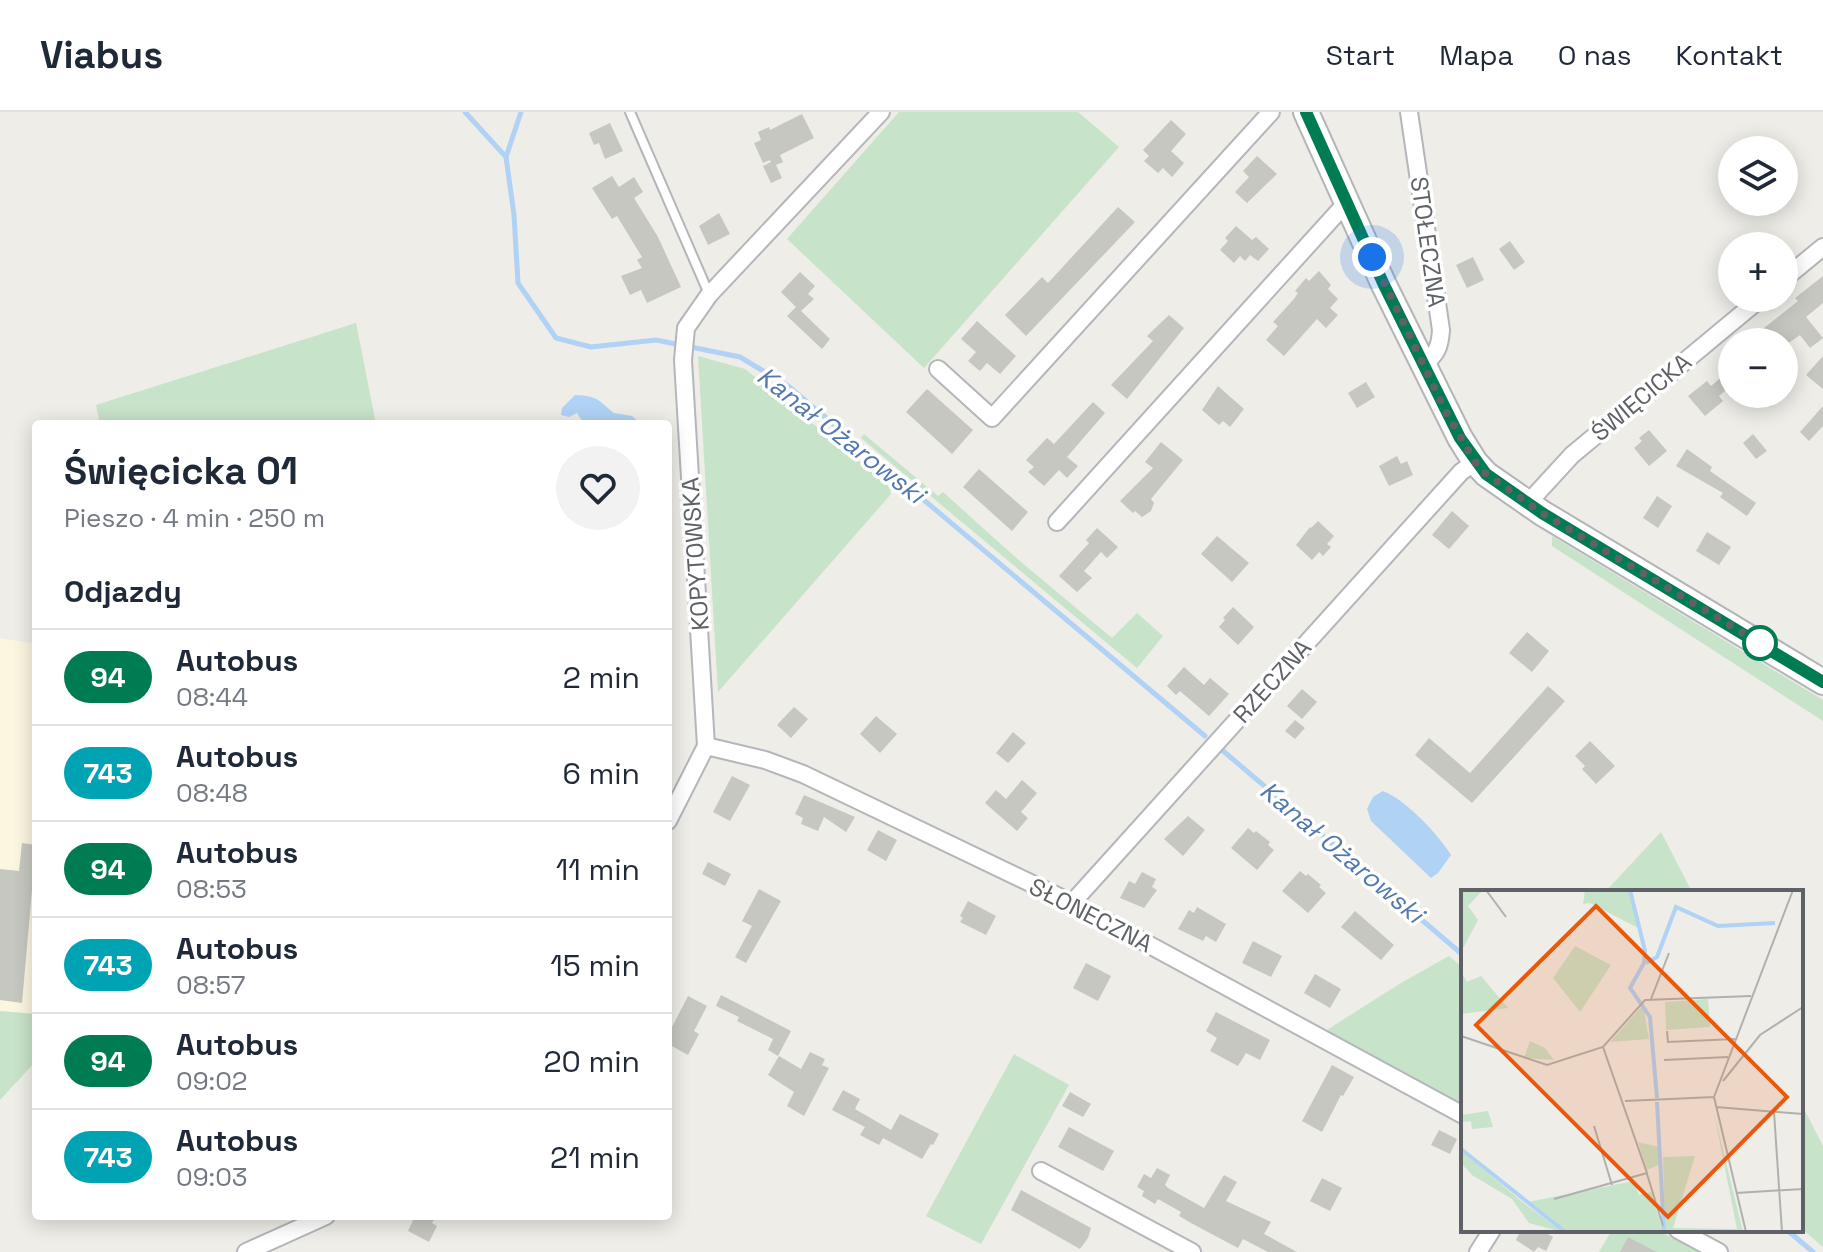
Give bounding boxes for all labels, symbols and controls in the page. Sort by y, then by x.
text: Viabus [40,31,163,79]
text: Start [1326,37,1395,73]
text: Mapa [1439,37,1514,73]
text: O nas [1558,37,1632,73]
text: Kontakt [1676,37,1783,73]
map controls [1718,136,1798,408]
button: layers [1718,136,1798,216]
street label: STOŁECZNA [1403,175,1453,309]
button: + [1718,232,1798,312]
your location [1352,237,1392,277]
button: − [1718,328,1798,408]
street label: ŚWIĘCICKA [1584,346,1698,448]
water label: Kanał Ożarowski [750,359,934,513]
button: heart [556,446,640,530]
text: Święcicka 01 [64,447,298,495]
street label: KOPYTOWSKA [674,476,716,632]
text: Pieszo · 4 min · 250 m [64,501,325,535]
text: Odjazdy [64,572,182,611]
unlabelled marker [1743,626,1777,660]
street label: RZECZNA [1226,632,1318,730]
text: Autobus [176,641,298,680]
text: 2 min [563,658,640,697]
text: 94 [90,659,126,695]
text: 08:44 [176,680,248,714]
text: Autobus [176,737,298,776]
text: 6 min [562,754,640,793]
text: 743 [83,755,133,791]
water label: Kanał Ożarowski [1253,774,1433,932]
text: 08:48 [176,776,248,810]
text: Autobus [176,833,298,872]
text: 11 min [556,850,640,889]
text: 94 [90,851,126,887]
street label: SŁONECZNA [1024,871,1158,959]
text: 08:53 [176,872,247,906]
inset map [1461,890,1803,1232]
text: Autobus [176,929,298,968]
text: 15 min [550,946,640,985]
text: 743 [83,947,133,983]
text: 08:57 [176,968,245,1002]
text: Autobus [176,1025,298,1064]
text: 20 min [543,1042,640,1081]
text: 94 [90,1043,126,1079]
text: 09:02 [176,1064,248,1098]
text: Autobus [176,1121,298,1160]
text: 21 min [550,1138,640,1177]
text: 743 [83,1139,133,1175]
text: 09:03 [176,1160,248,1194]

